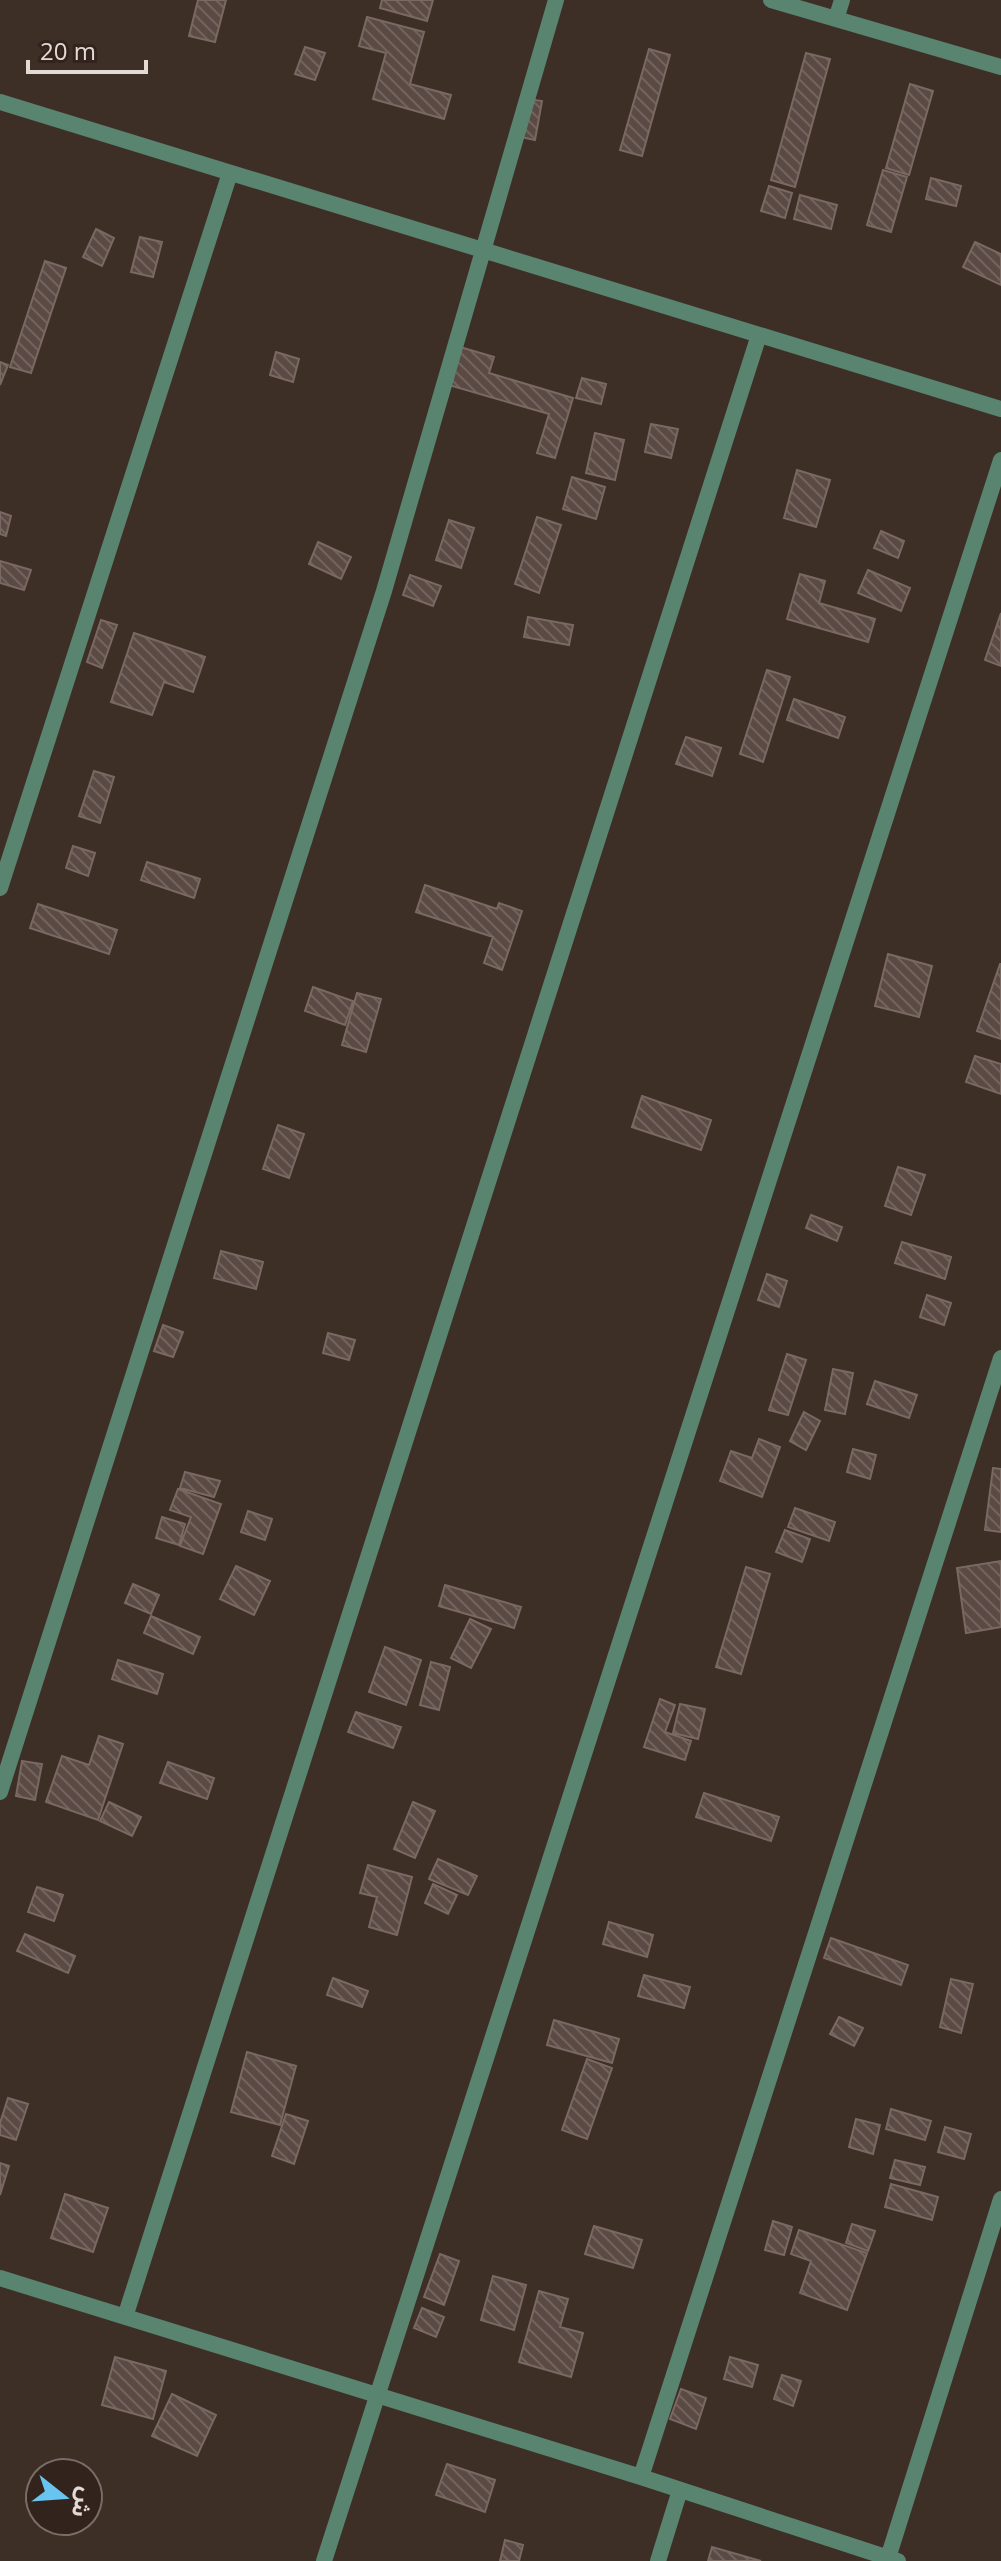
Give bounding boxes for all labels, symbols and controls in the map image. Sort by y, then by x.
scale bar [28,24,146,74]
text: 20 m [40,34,96,67]
north arrow [24,2457,104,2537]
text: ش [65,2484,103,2522]

